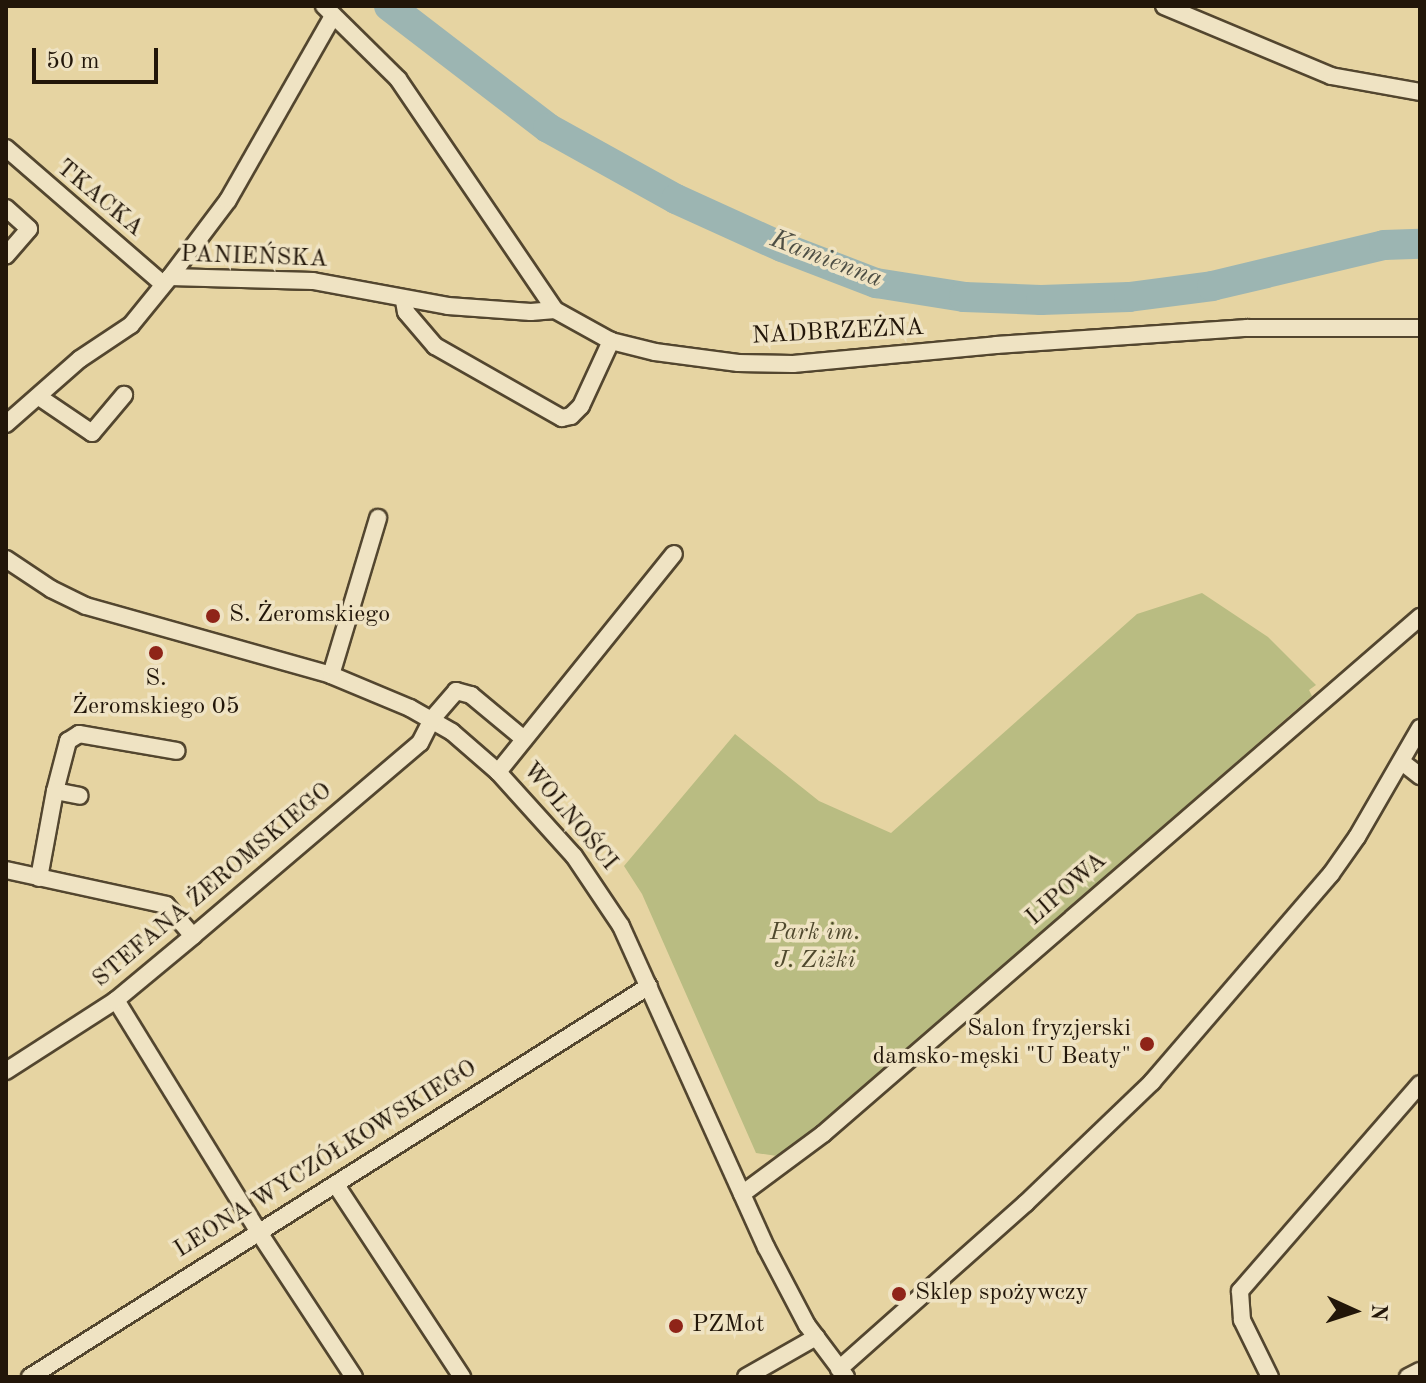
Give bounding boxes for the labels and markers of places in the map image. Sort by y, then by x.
place label: S. Żeromskiego [229,602,390,630]
marker: S. Żeromskiego [204,607,222,625]
marker: S. Żeromskiego 05 [147,644,165,662]
place label: S. Żeromskiego 05 [72,666,240,722]
place label: Salon fryzjerski damsko-męski "U Beaty" [873,1016,1131,1072]
marker: Salon fryzjerski damsko-męski "U Beaty" [1138,1035,1156,1053]
place label: Sklep spożywczy [915,1280,1088,1308]
marker: Sklep spożywczy [890,1285,908,1303]
place label: PZMot [692,1312,764,1340]
marker: PZMot [667,1317,685,1335]

